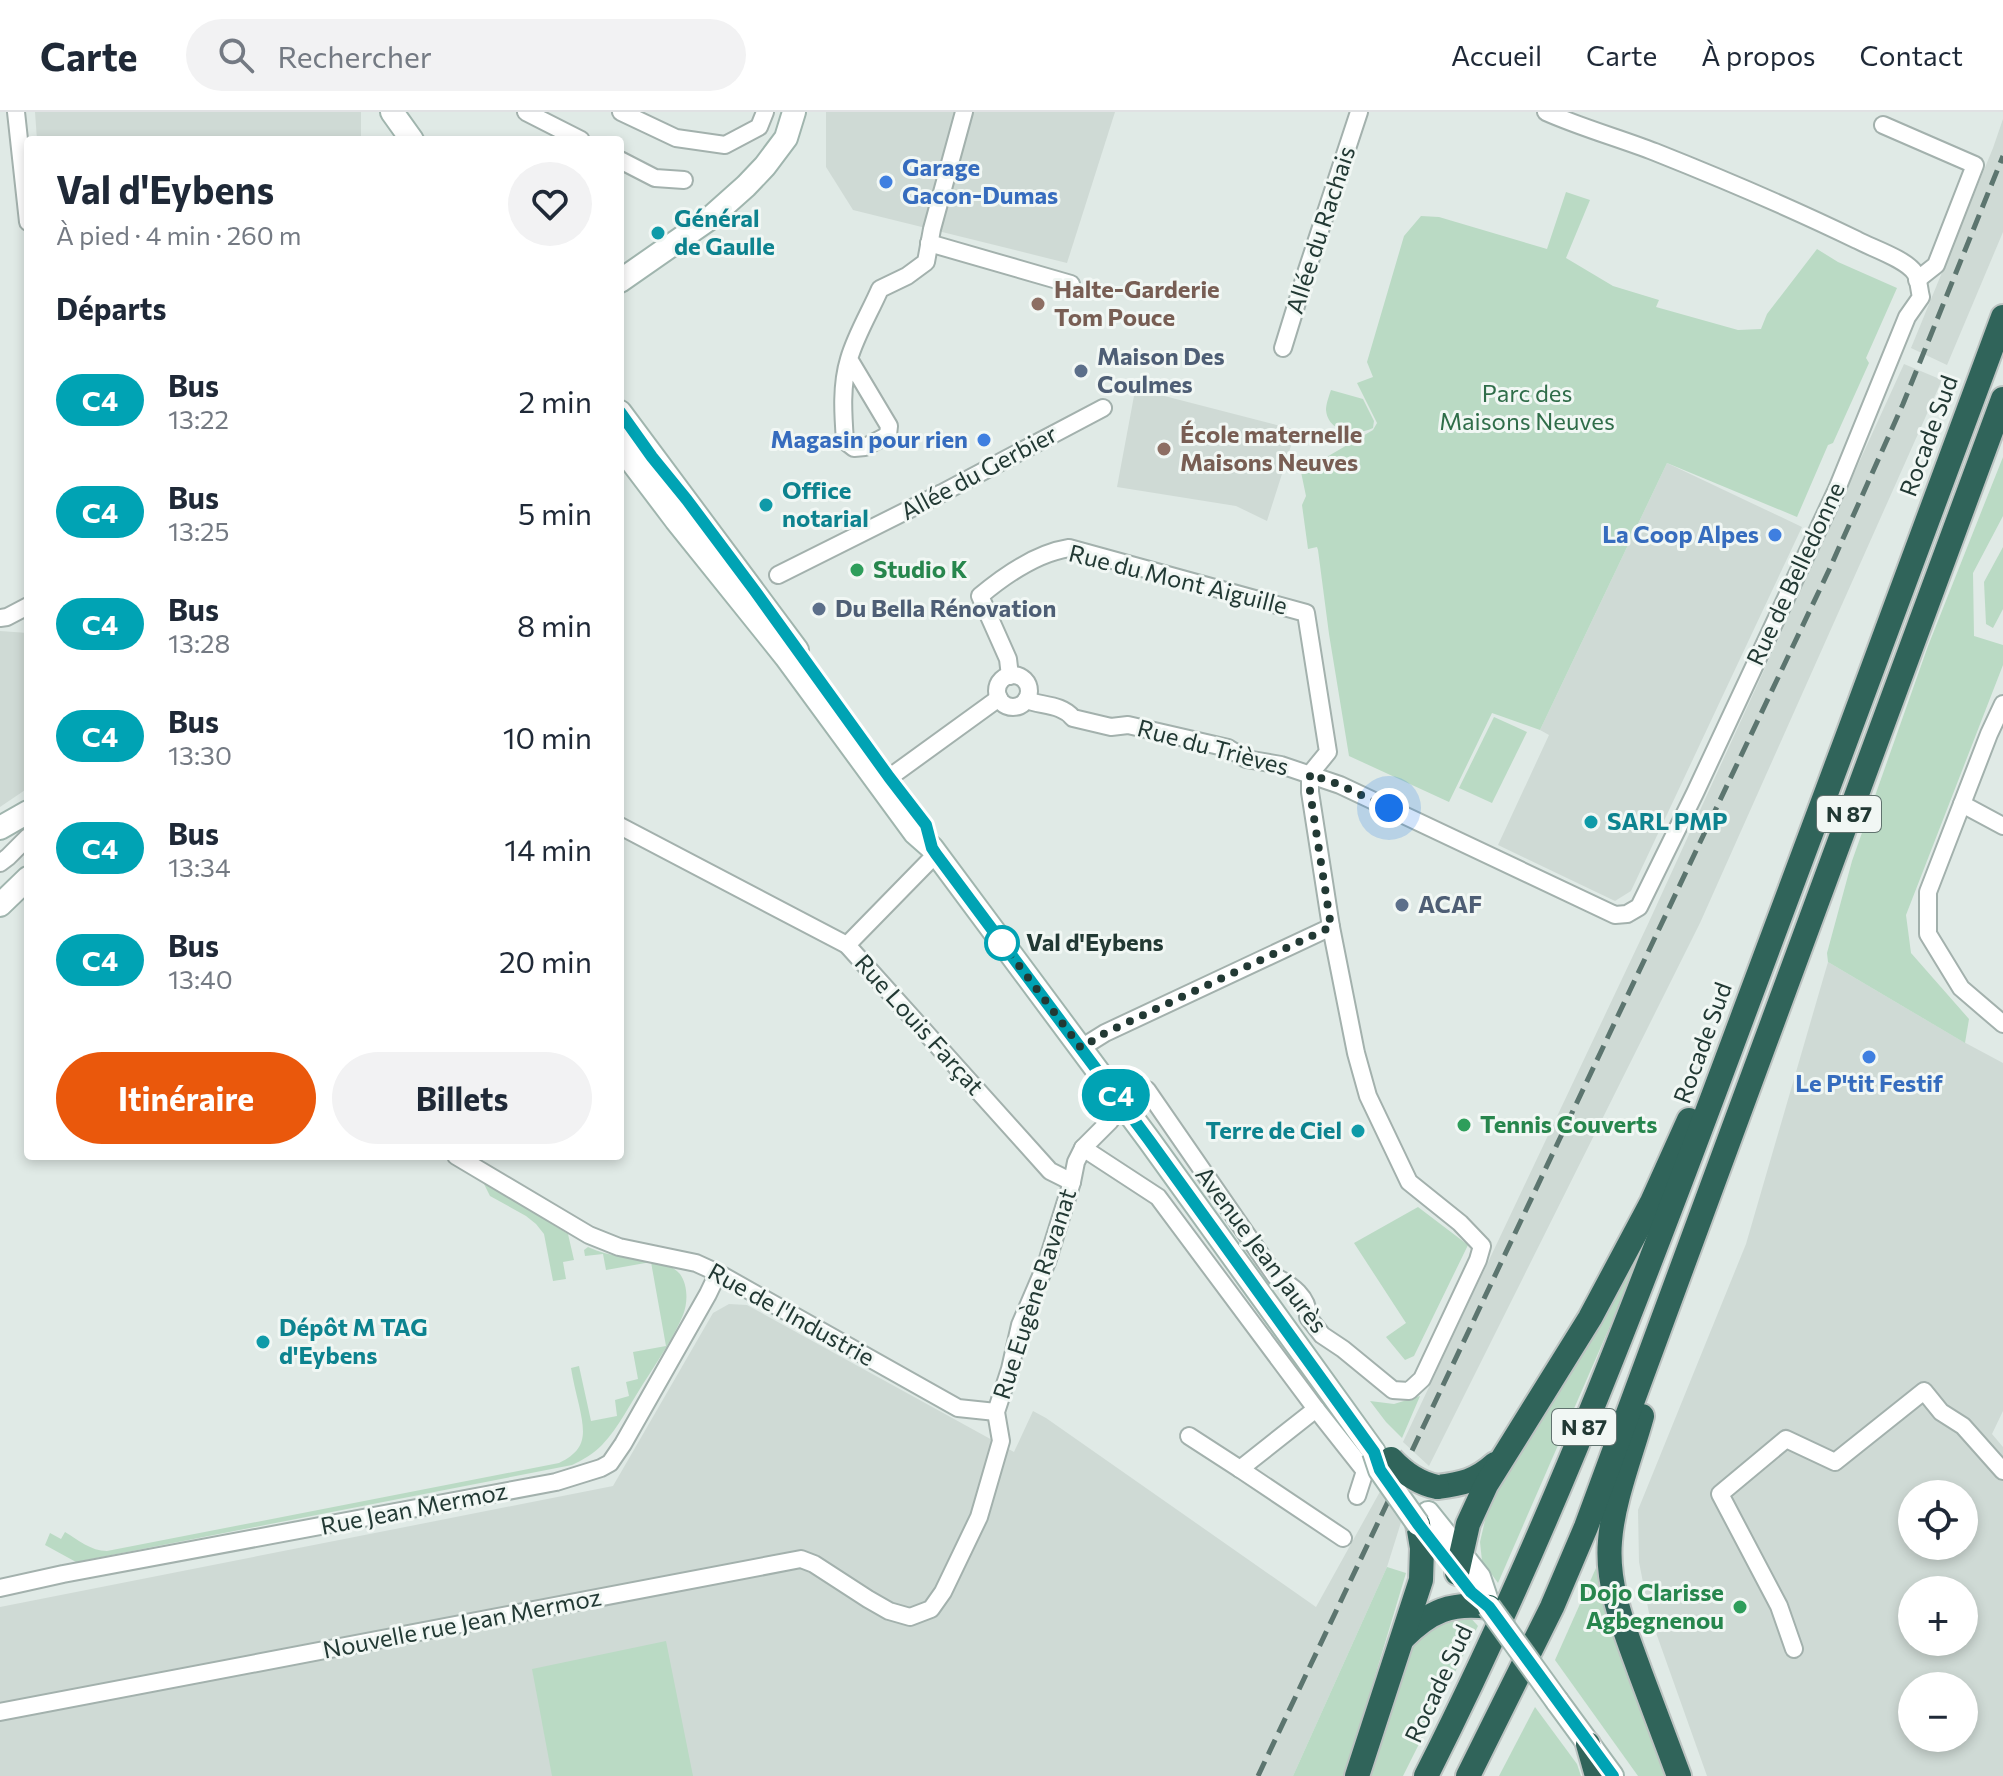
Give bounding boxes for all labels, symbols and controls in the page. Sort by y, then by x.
search box [186,19,746,91]
text: Carte [40,32,138,79]
icon: search [214,33,258,77]
text: Rechercher [278,37,432,74]
text: Accueil [1451,38,1542,72]
text: Carte [1586,38,1657,72]
text: À propos [1701,38,1816,72]
text: Contact [1860,38,1963,72]
street label: Allée du Rachais [1279,142,1360,317]
place label: Garage Gacon-Dumas [902,152,1058,209]
button: heart [508,162,592,246]
text: Val d'Eybens [56,165,274,212]
marker: Garage Gacon-Dumas [877,173,895,191]
place label: Général de Gaulle [674,203,775,260]
text: À pied · 4 min · 260 m [56,219,302,250]
marker: Général de Gaulle [649,224,667,242]
place label: Halte-Garderie Tom Pouce [1054,274,1220,331]
text: Départs [56,289,166,326]
marker: Halte-Garderie Tom Pouce [1029,295,1047,313]
place label: Maison Des Coulmes [1097,341,1225,398]
marker: Maison Des Coulmes [1072,362,1090,380]
text: Bus [168,366,219,403]
street label: Rocade Sud [1892,371,1963,500]
park label: Parc des Maisons Neuves [1439,378,1615,435]
text: 2 min [519,382,592,419]
text: C4 [82,383,118,417]
text: 13:22 [168,403,229,434]
street label: Allée du Gerbier [895,418,1062,525]
place label: École maternelle Maisons Neuves [1180,419,1362,476]
place label: Magasin pour rien [771,424,968,453]
marker: Magasin pour rien [975,431,993,449]
marker: École maternelle Maisons Neuves [1155,440,1173,458]
place label: Office notarial [782,475,869,532]
street label: Rue de Belledonne [1739,477,1850,670]
text: Bus [168,478,219,515]
text: 5 min [518,494,592,531]
text: C4 [82,495,118,529]
marker: Office notarial [757,496,775,514]
text: 13:25 [168,515,229,546]
place label: La Coop Alpes [1602,519,1759,548]
marker: La Coop Alpes [1766,526,1784,544]
street label: Rue du Mont Aiguille [1066,537,1291,620]
place label: Studio K [873,554,968,583]
marker: Studio K [848,561,866,579]
text: Bus [168,590,219,627]
place label: Du Bella Rénovation [835,593,1056,622]
marker: Du Bella Rénovation [810,600,828,618]
text: 8 min [517,606,592,643]
text: C4 [82,607,118,641]
text: 13:28 [168,627,230,658]
text: Bus [168,702,219,739]
street label: Rue du Trièves [1135,712,1292,781]
text: 10 min [503,718,592,755]
text: C4 [82,719,118,753]
text: 13:30 [168,739,232,770]
your location [1369,788,1409,828]
road number: N 87 [1817,796,1881,832]
place label: SARL PMP [1607,806,1728,835]
marker: SARL PMP [1582,813,1600,831]
text: Bus [168,814,219,851]
text: 14 min [504,830,592,867]
text: C4 [82,831,118,865]
text: 13:34 [168,851,231,882]
place label: ACAF [1418,889,1482,918]
marker: ACAF [1393,896,1411,914]
text: Bus [168,926,219,963]
marker: Val d'Eybens [985,926,1019,960]
place label: Val d'Eybens [1026,927,1164,956]
text: 20 min [499,942,592,979]
text: C4 [82,943,118,977]
street label: Rue Louis Farçat [849,948,991,1100]
text: 13:40 [168,963,233,994]
street label: Rocade Sud [1666,978,1737,1107]
marker: Le P'tit Festif [1860,1048,1878,1066]
button: Itinéraire [56,1052,316,1144]
button: Billets [332,1052,592,1144]
place label: Le P'tit Festif [1795,1068,1943,1097]
line badge: C4 [1080,1069,1152,1121]
text: C4 [1098,1078,1134,1112]
place label: Tennis Couverts [1480,1109,1657,1138]
place label: Terre de Ciel [1205,1115,1342,1144]
marker: Tennis Couverts [1455,1116,1473,1134]
marker: Terre de Ciel [1349,1122,1367,1140]
street label: Avenue Jean Jaurès [1190,1160,1334,1338]
street label: Rue Eugène Ravanat [986,1184,1081,1403]
street label: Rue de l'Industrie [704,1256,880,1371]
place label: Dépôt M TAG d'Eybens [279,1312,428,1369]
marker: Dépôt M TAG d'Eybens [254,1333,272,1351]
road number: N 87 [1552,1409,1616,1445]
street label: Rue Jean Mermoz [318,1475,510,1540]
map controls [1898,1480,1978,1752]
button: locate [1898,1480,1978,1560]
button: + [1898,1576,1978,1656]
place label: Dojo Clarisse Agbegnenou [1579,1577,1724,1634]
street label: Nouvelle rue Jean Mermoz [320,1581,603,1664]
marker: Dojo Clarisse Agbegnenou [1731,1598,1749,1616]
street label: Rocade Sud [1398,1620,1478,1747]
button: − [1898,1672,1978,1752]

